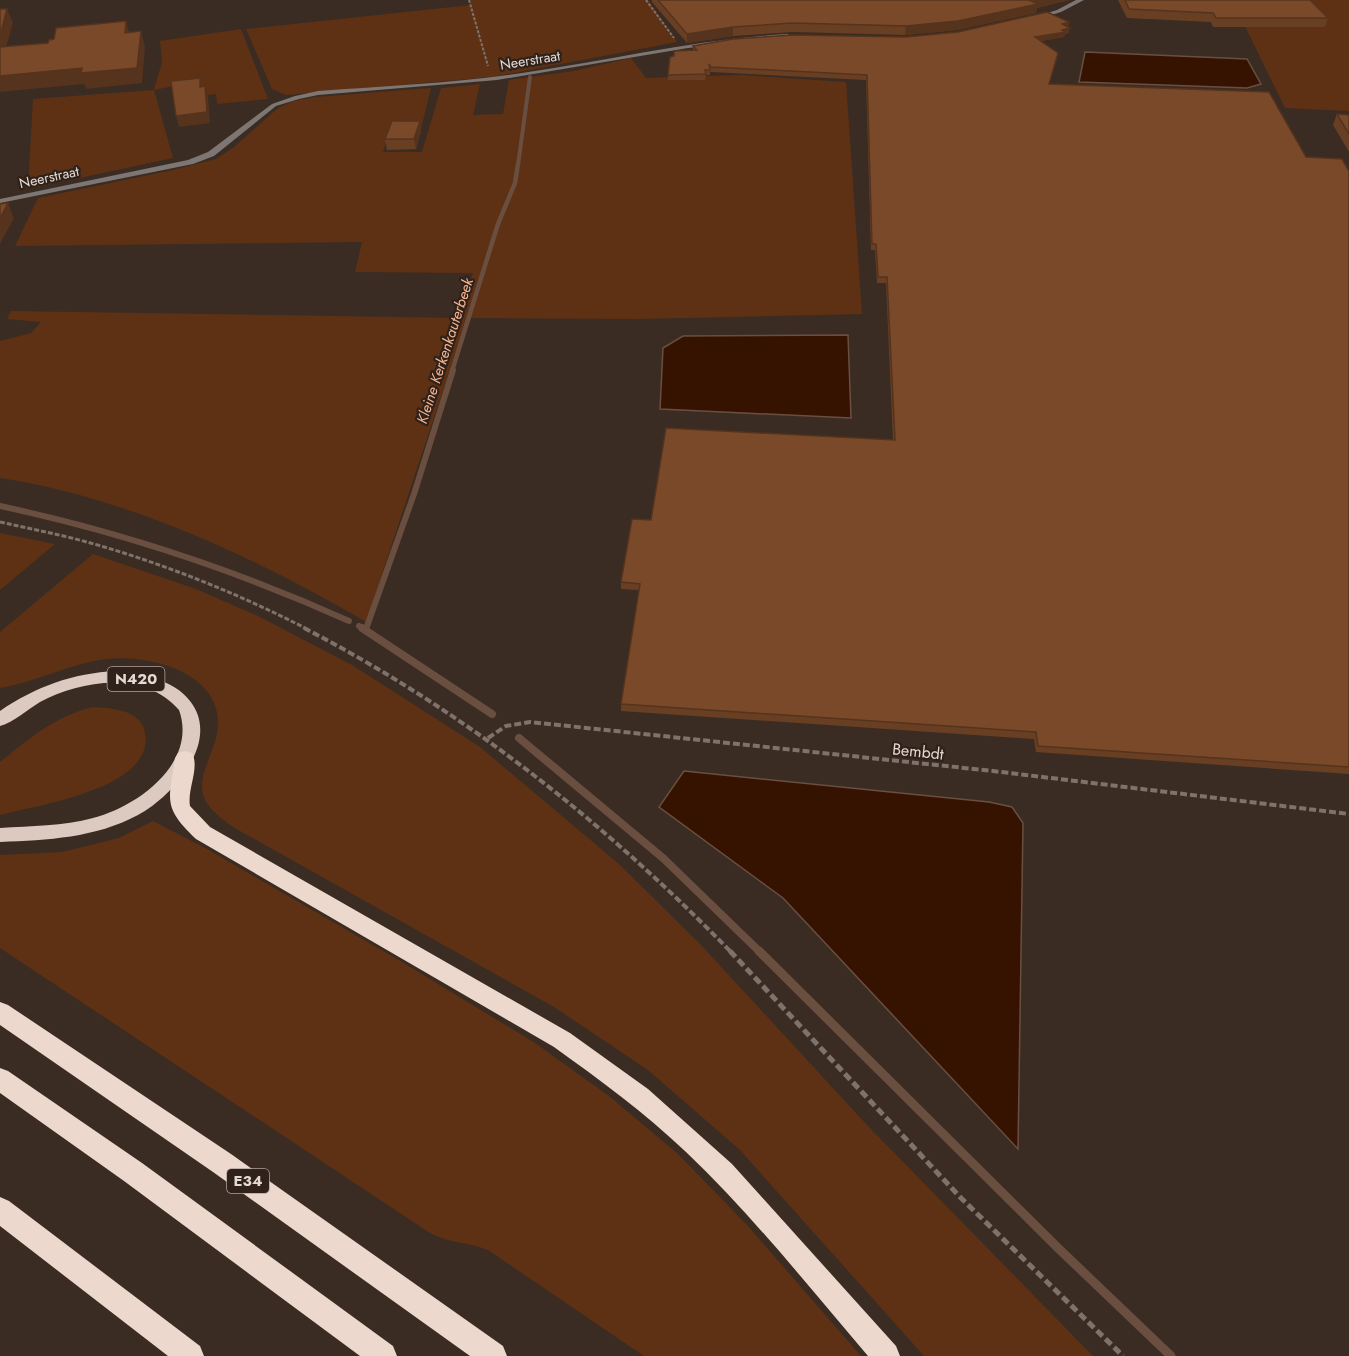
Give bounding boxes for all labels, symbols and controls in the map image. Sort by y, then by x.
street label: Neerstraat [498,45,562,75]
street label: Neerstraat [17,161,81,193]
water label: Kleine Kerkenkauterbeek [411,275,479,427]
road number: N420 [108,667,164,691]
street label: Bembdt [891,737,945,766]
road number: E34 [227,1169,269,1193]

